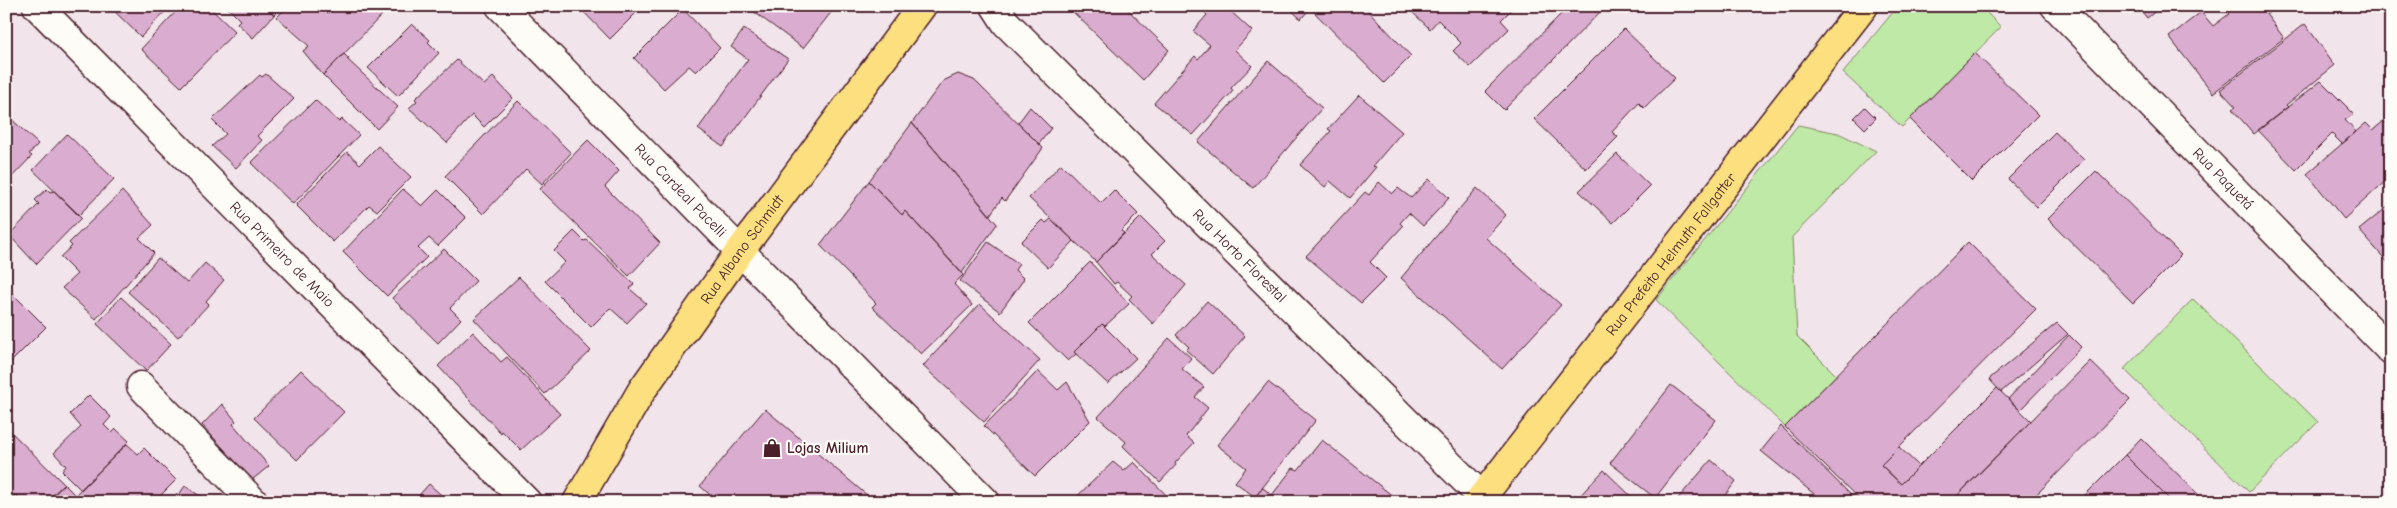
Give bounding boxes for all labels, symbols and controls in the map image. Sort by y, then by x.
street label: Rua Cardeal Pacelli [631,140,730,241]
street label: Rua Paquetá [2189,144,2257,213]
street label: Rua Prefeito Helmuth Fallgatter [1602,169,1740,339]
street label: Rua Albano Schmidt [697,191,788,307]
street label: Rua Primeiro de Maio [226,198,338,311]
street label: Rua Horto Florestal [1189,205,1290,306]
shop icon: Lojas Milium [761,437,783,459]
place label: Lojas Milium [787,439,868,457]

